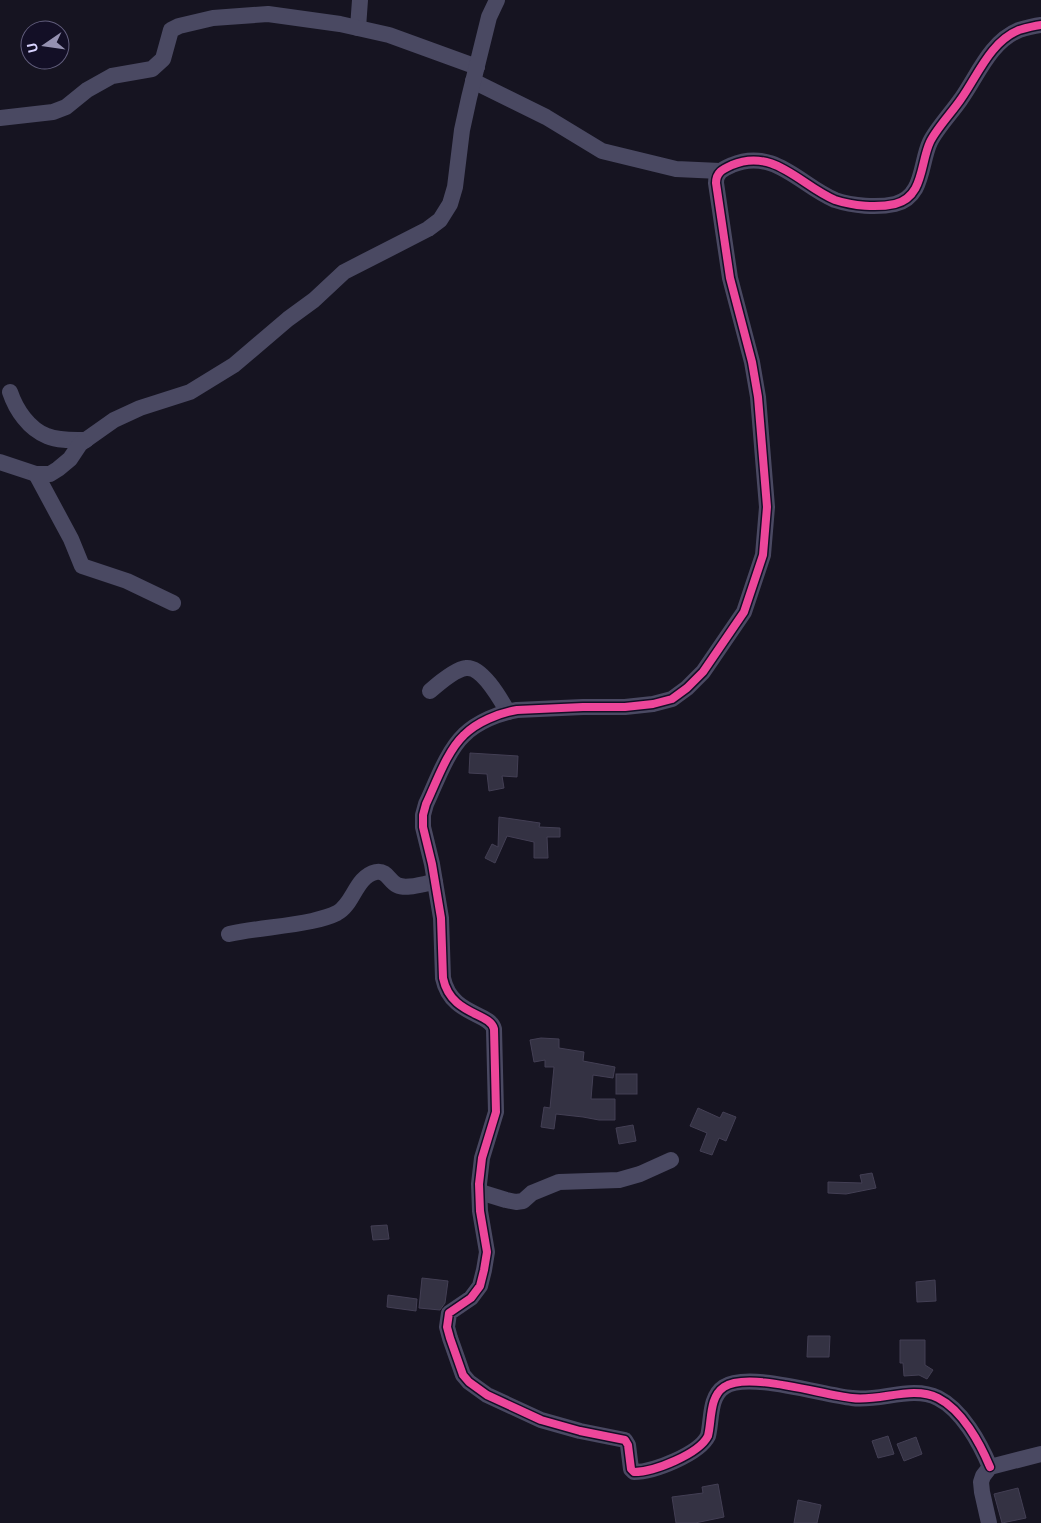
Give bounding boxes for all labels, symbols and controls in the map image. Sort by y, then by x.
north arrow [20,20,70,70]
text: U [23,41,41,55]

